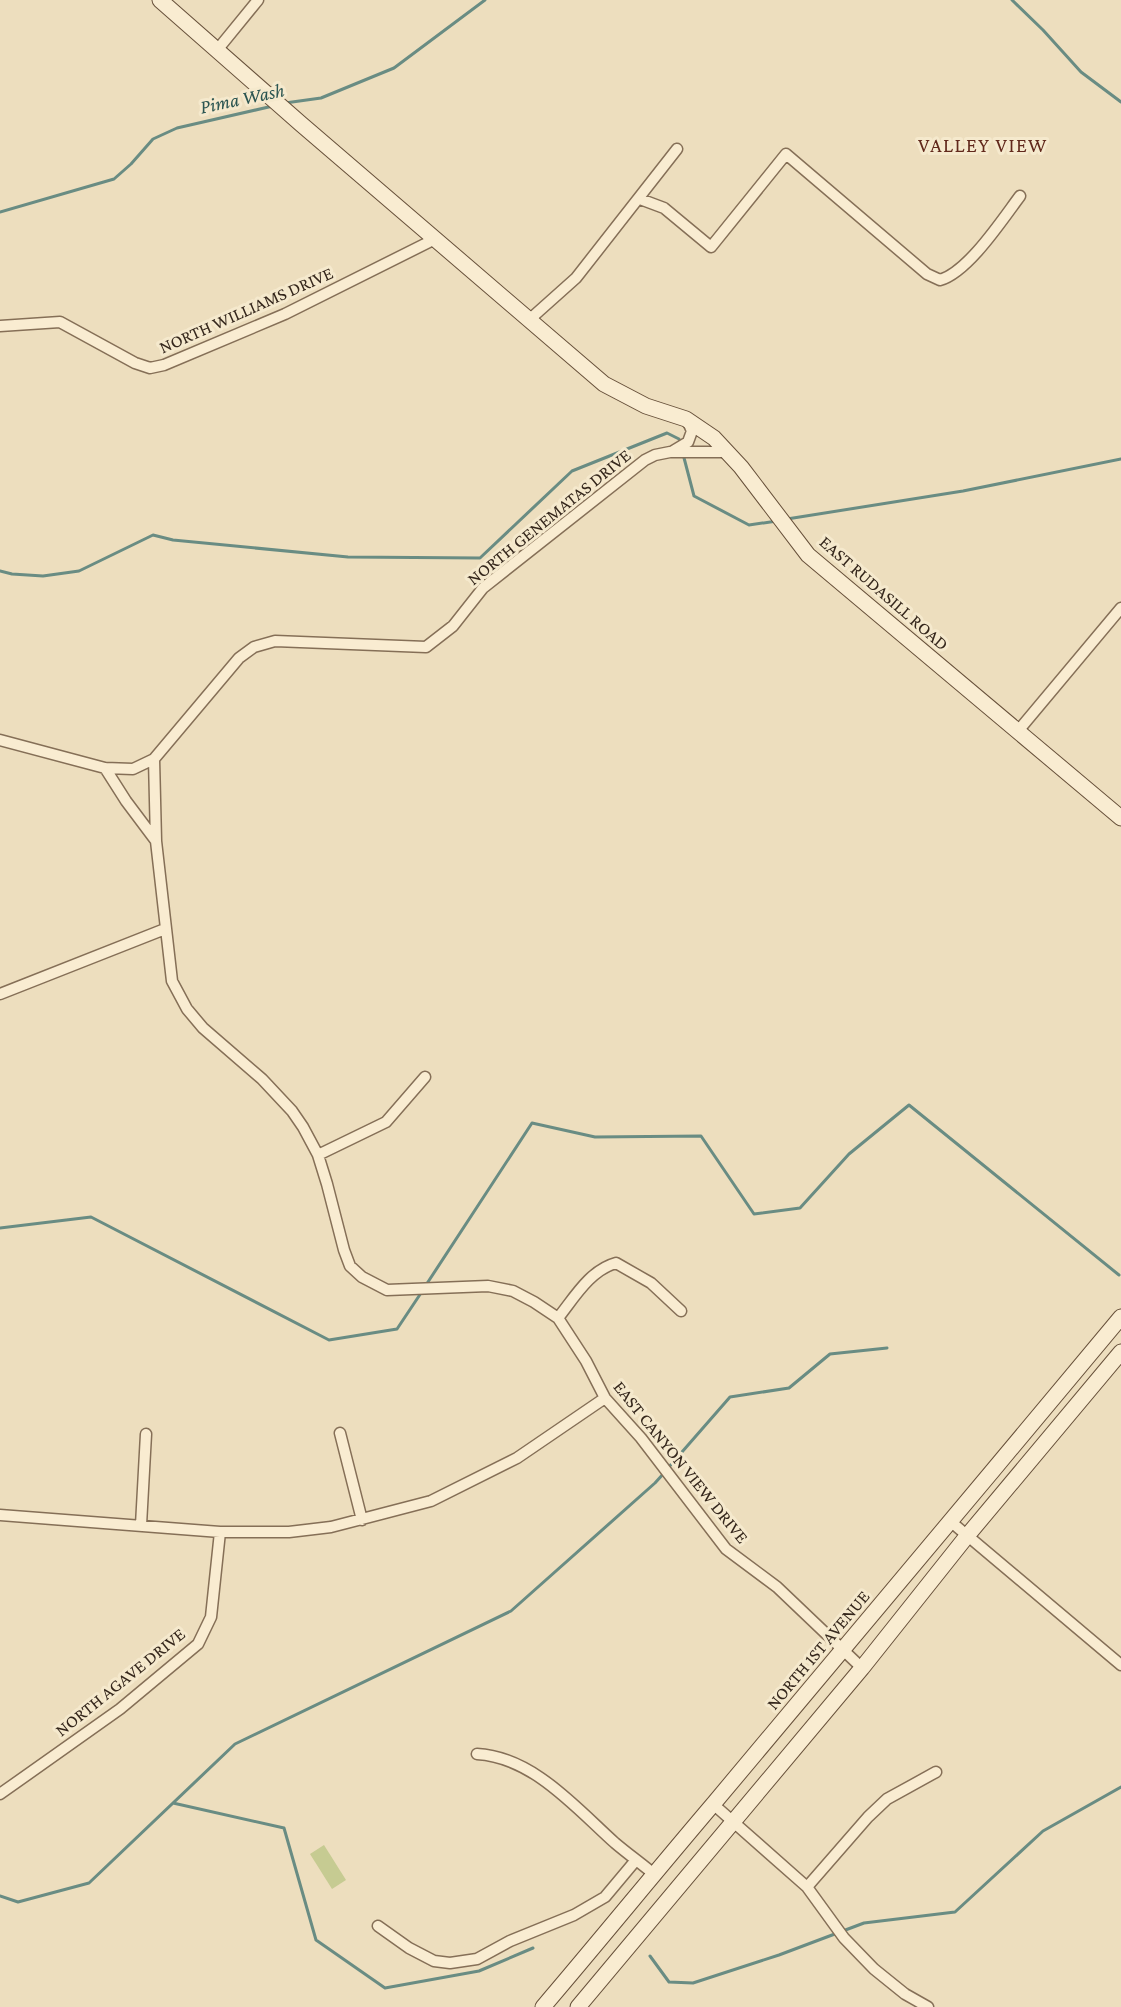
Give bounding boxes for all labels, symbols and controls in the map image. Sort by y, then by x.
water label: Pima Wash [198,78,286,118]
district label: VALLEY VIEW [918,134,1048,156]
street label: NORTH WILLIAMS DRIVE [156,262,336,357]
street label: NORTH GENEMATAS DRIVE [463,445,635,589]
street label: EAST RUDASILL ROAD [816,532,952,654]
street label: EAST CANYON VIEW DRIVE [609,1377,753,1547]
street label: NORTH 1ST AVENUE [762,1586,874,1714]
street label: NORTH AGAVE DRIVE [51,1624,189,1740]

